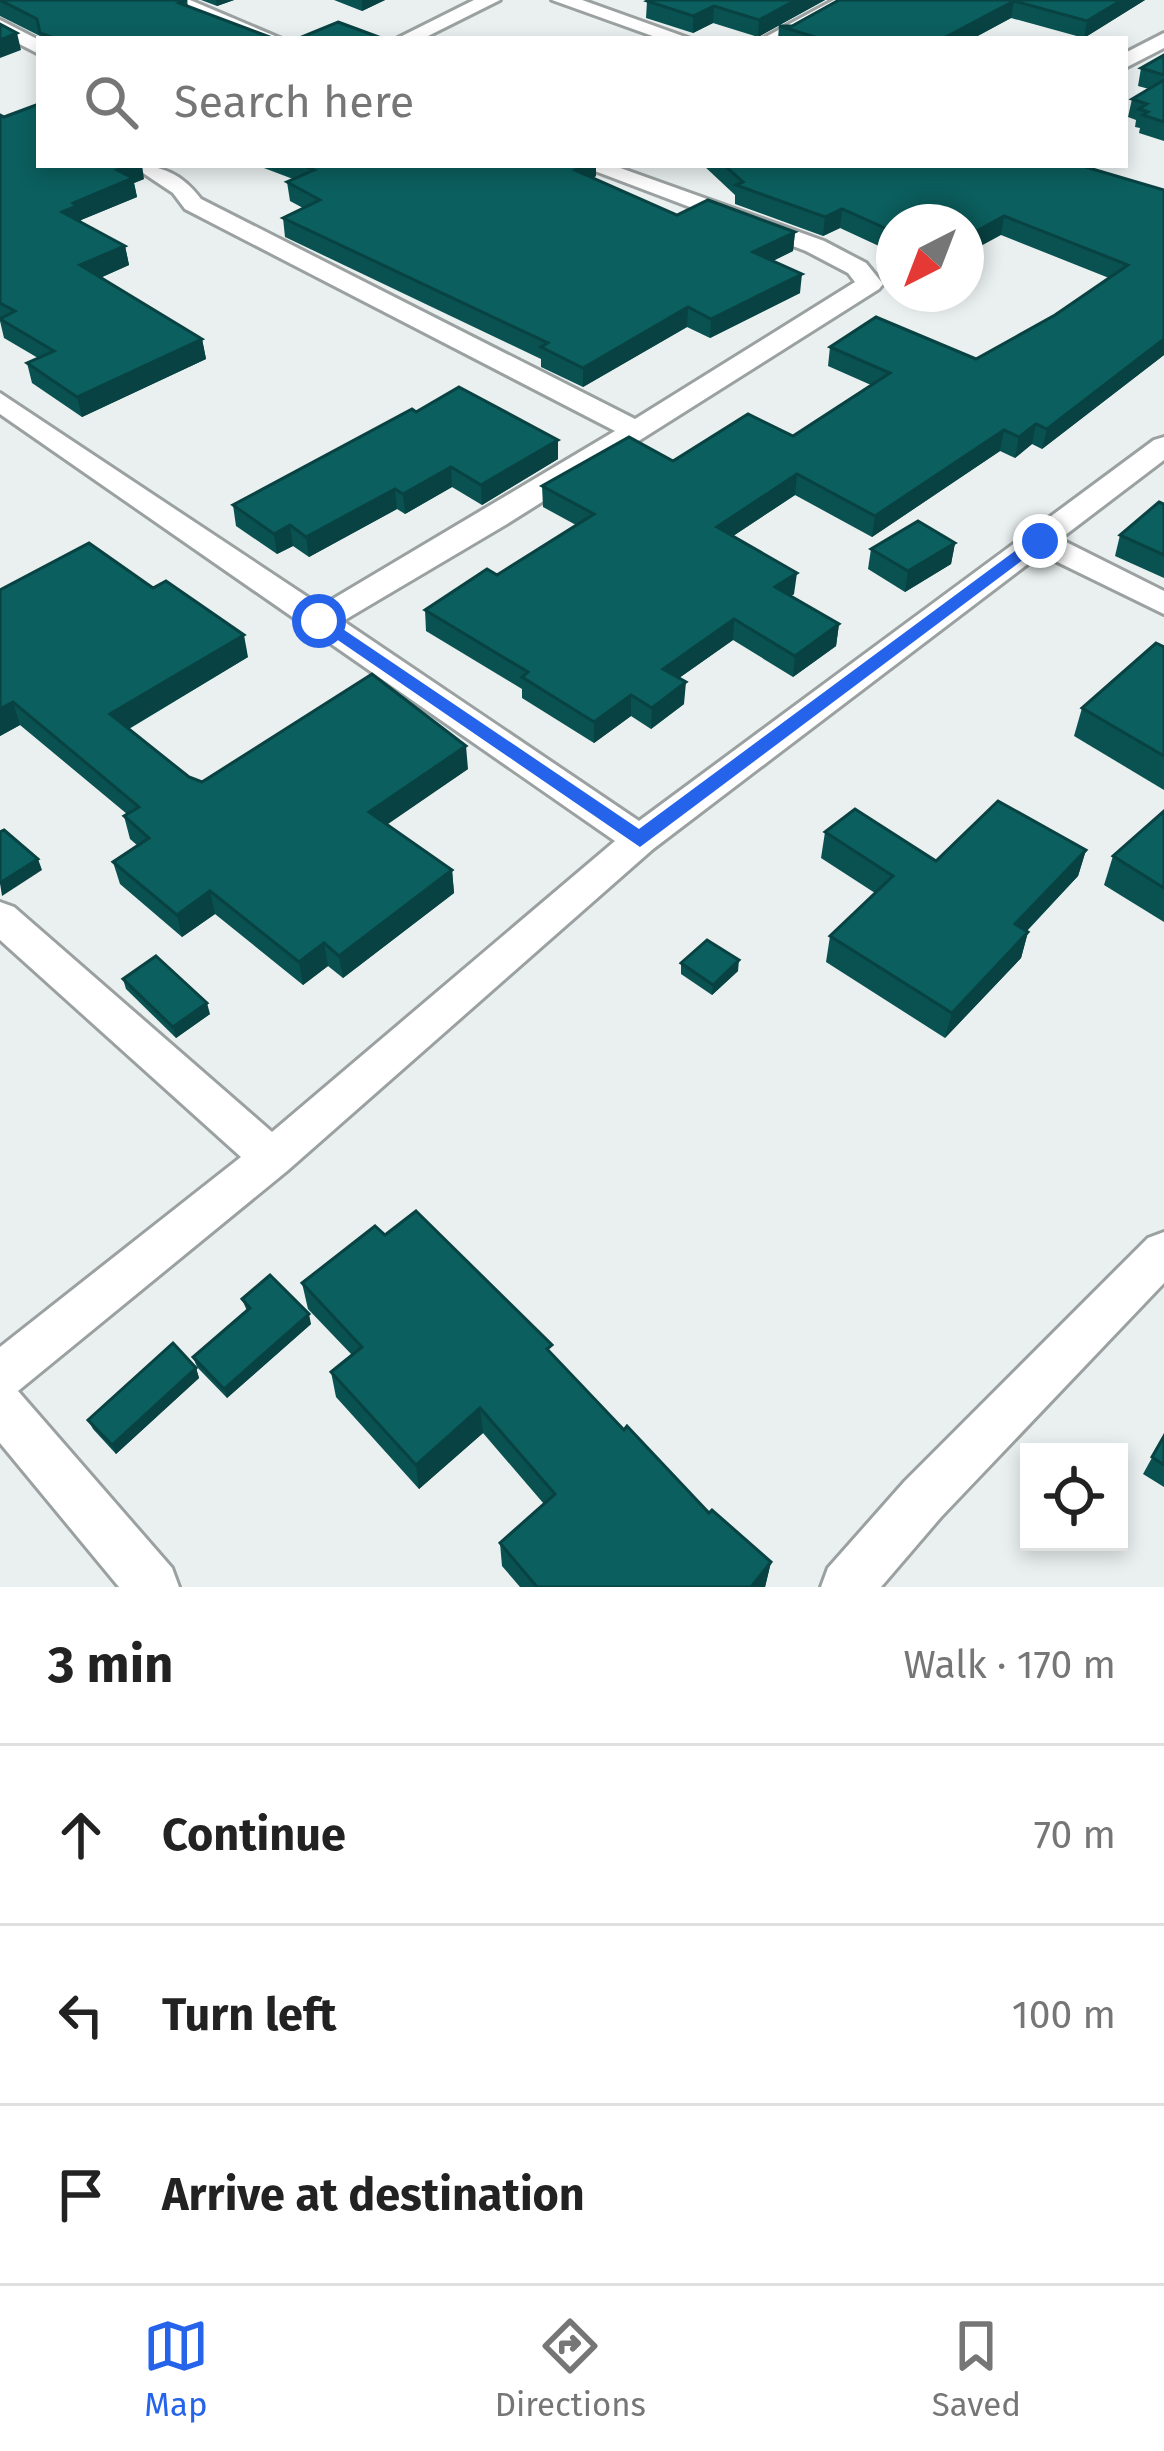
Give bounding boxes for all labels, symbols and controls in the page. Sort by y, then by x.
search box [36,36,1128,168]
icon: search [78,69,144,135]
text: Search here [174,75,414,129]
north arrow [876,204,984,312]
route end [1013,514,1067,568]
route start [292,594,346,648]
map controls [1020,1443,1128,1551]
button: locate [1020,1443,1128,1551]
text: 3 min [48,1634,174,1696]
text: Walk · 170 m [903,1642,1116,1688]
icon: ahead [48,1802,114,1868]
text: Continue [162,1808,346,1862]
text: 70 m [1034,1812,1116,1858]
icon: left [48,1982,114,2048]
text: Turn left [162,1988,336,2042]
text: 100 m [1012,1992,1116,2038]
icon: arrive [48,2162,114,2228]
text: Arrive at destination [162,2168,585,2222]
tab: Map [143,2313,209,2425]
tab: Directions [495,2313,646,2425]
tab: Saved [932,2313,1021,2425]

